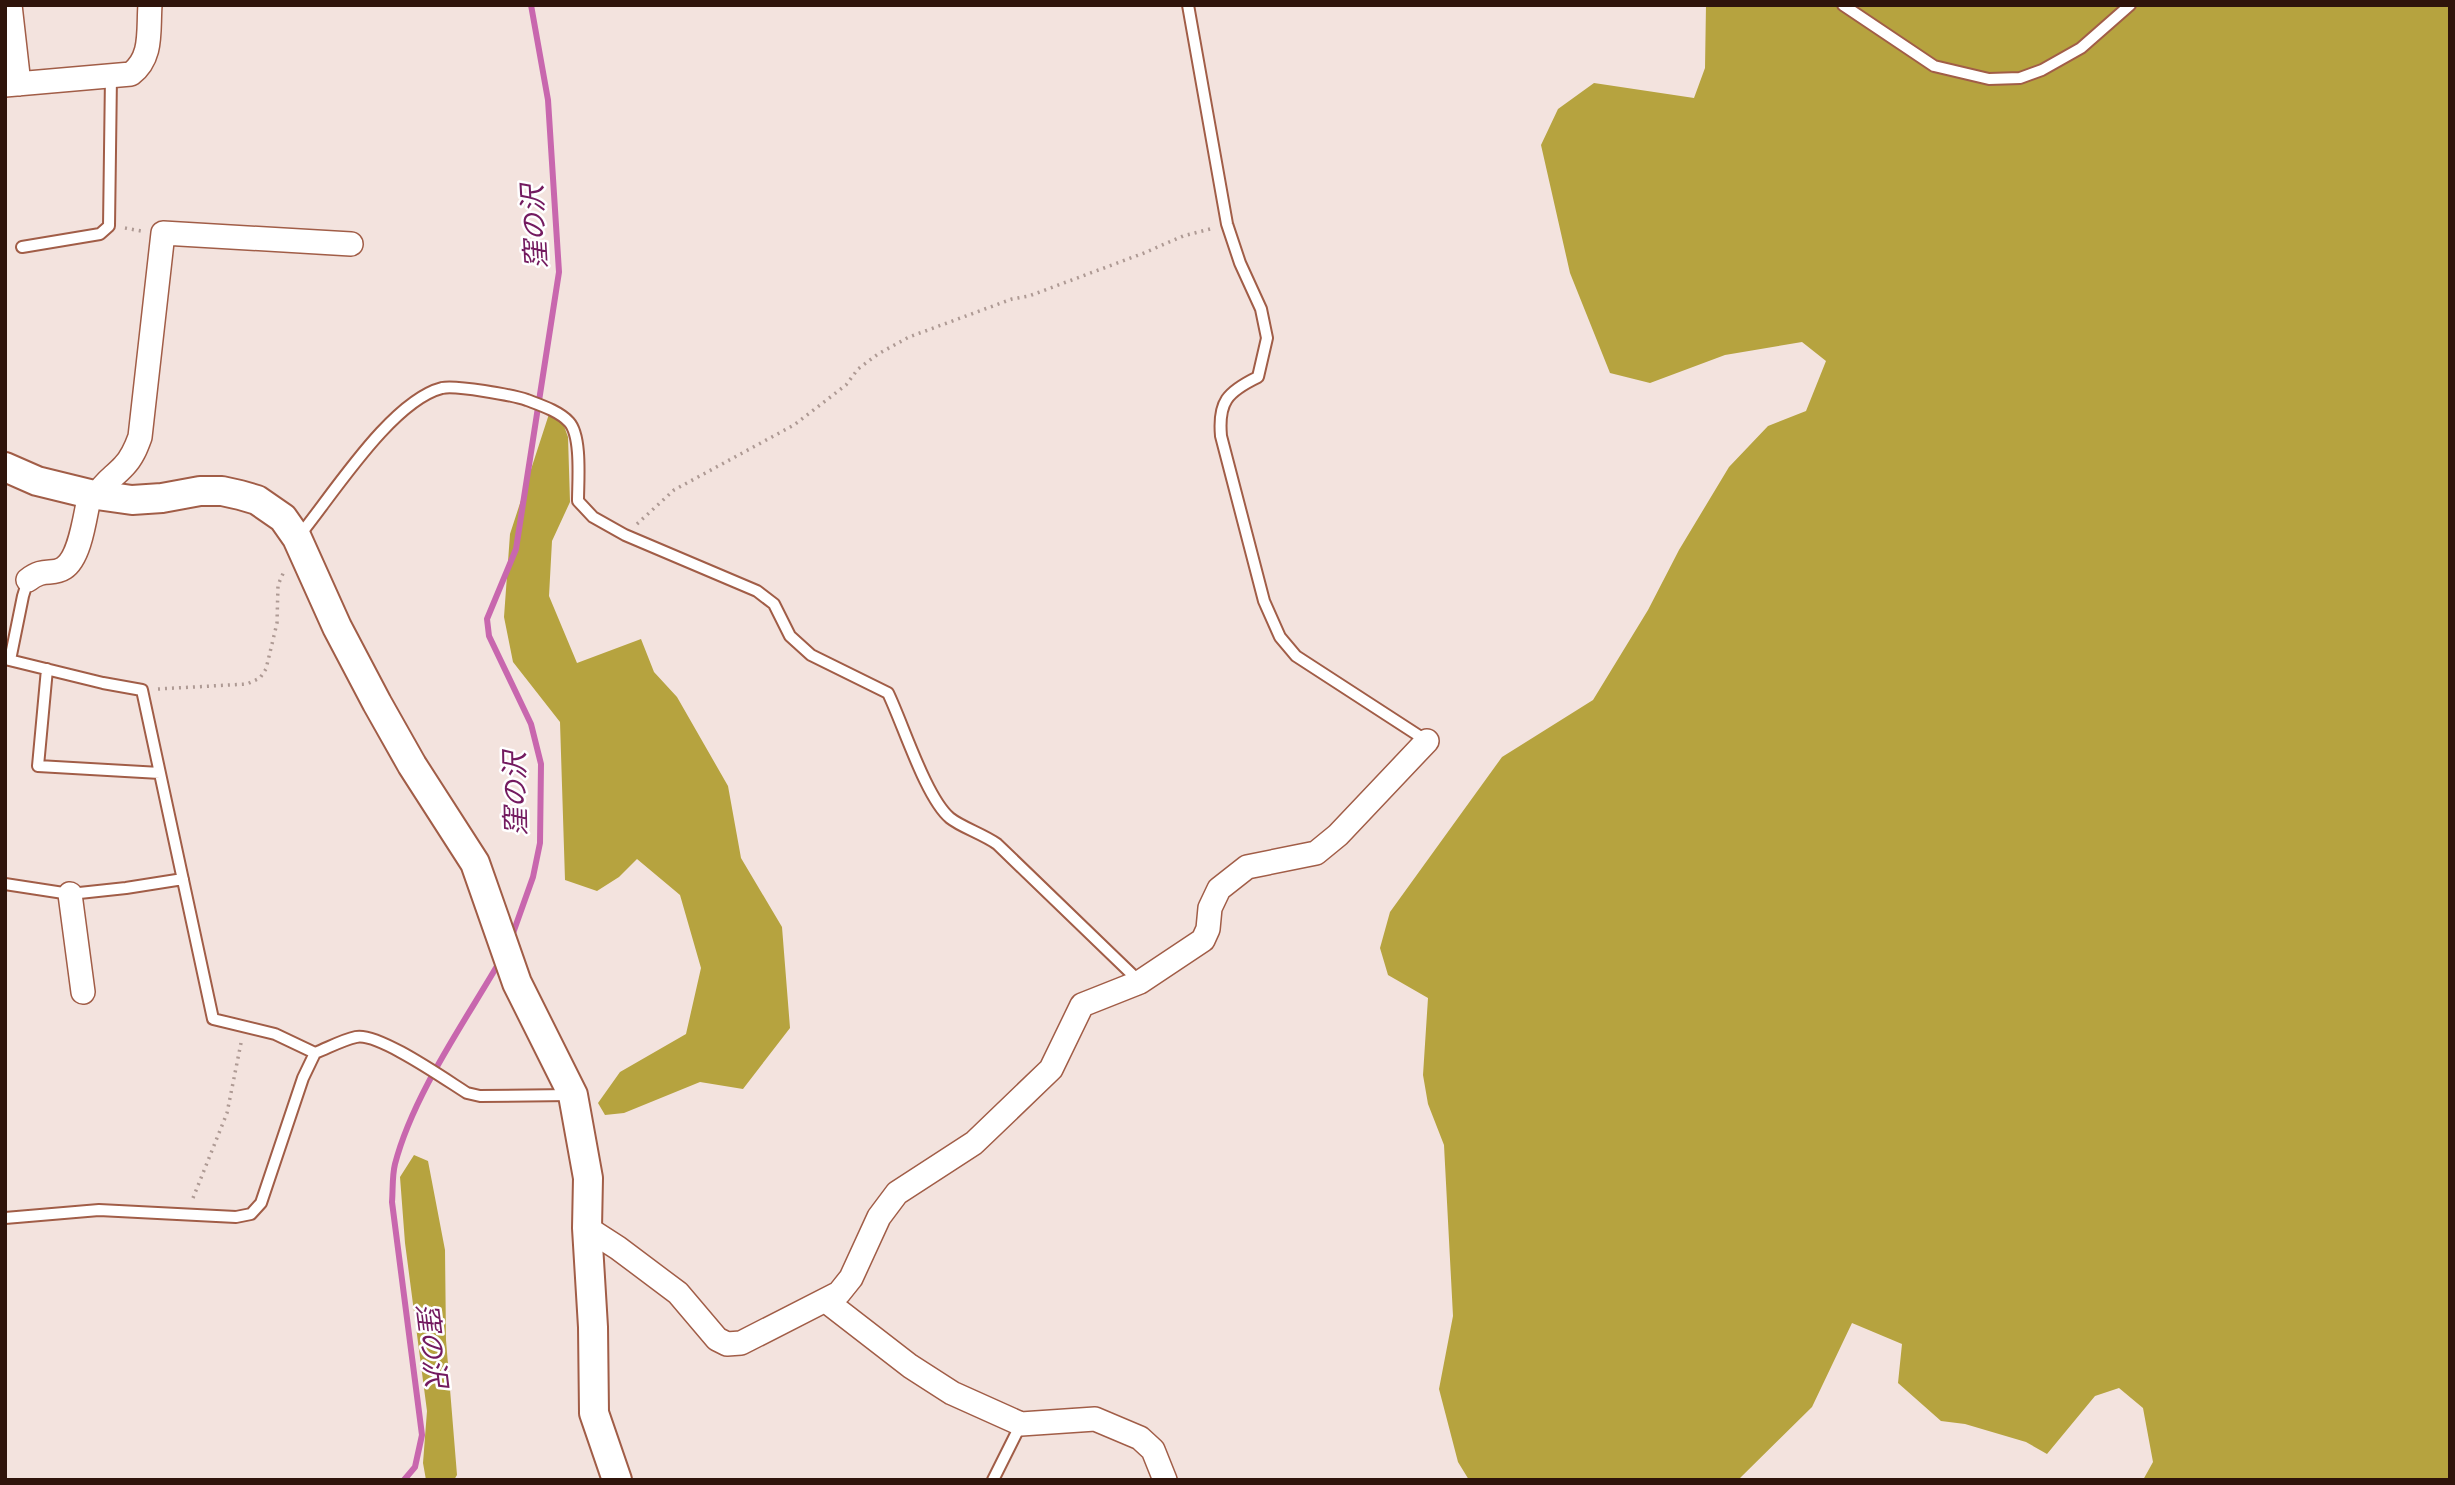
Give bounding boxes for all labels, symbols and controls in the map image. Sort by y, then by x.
water label: 窪の沢 [514,180,552,270]
water label: 窪の沢 [496,748,532,836]
water label: 窪の沢 [411,1301,455,1393]

